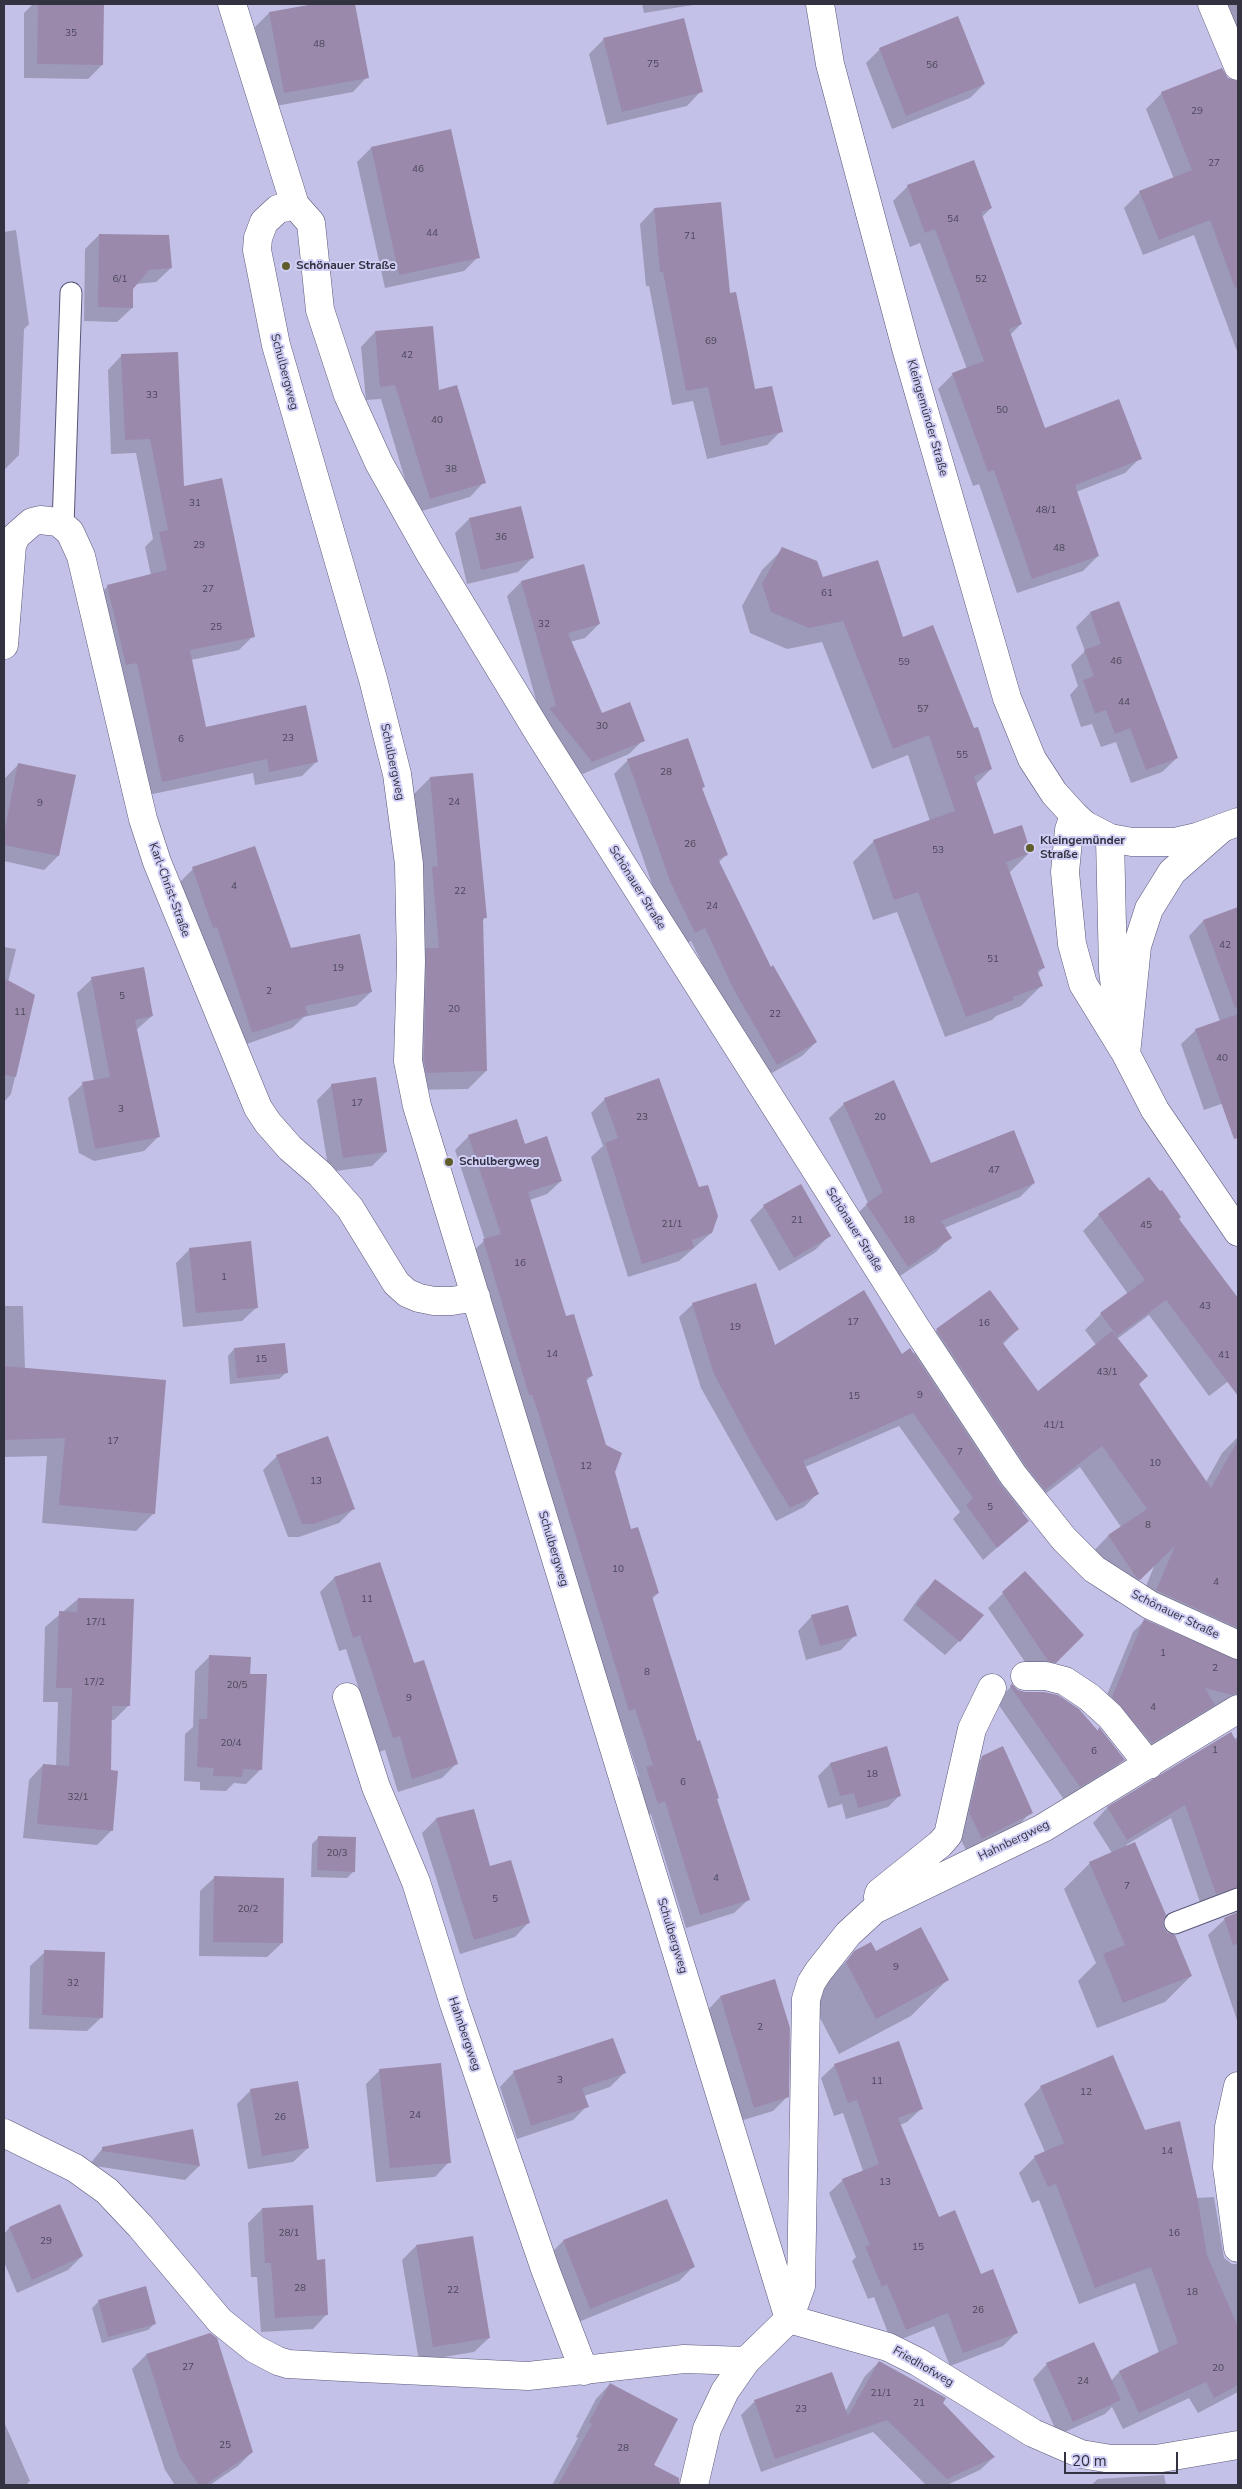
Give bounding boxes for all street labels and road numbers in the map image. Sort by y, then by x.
street label: Schulbergweg [267,332,301,412]
street label: Kleingemünder Straße [903,358,951,478]
street label: Schulbergweg [377,722,407,802]
street label: Karl-Christ-Straße [145,841,193,939]
street label: Schönauer Straße [605,843,669,933]
street label: Schönauer Straße [822,1185,886,1275]
street label: Schulbergweg [535,1510,571,1588]
street label: Schönauer Straße [1129,1587,1221,1643]
street label: Hahnbergweg [976,1818,1052,1864]
street label: Schulbergweg [654,1897,690,1975]
street label: Hahnbergweg [445,1995,483,2073]
street label: Friedhofweg [890,2344,956,2390]

